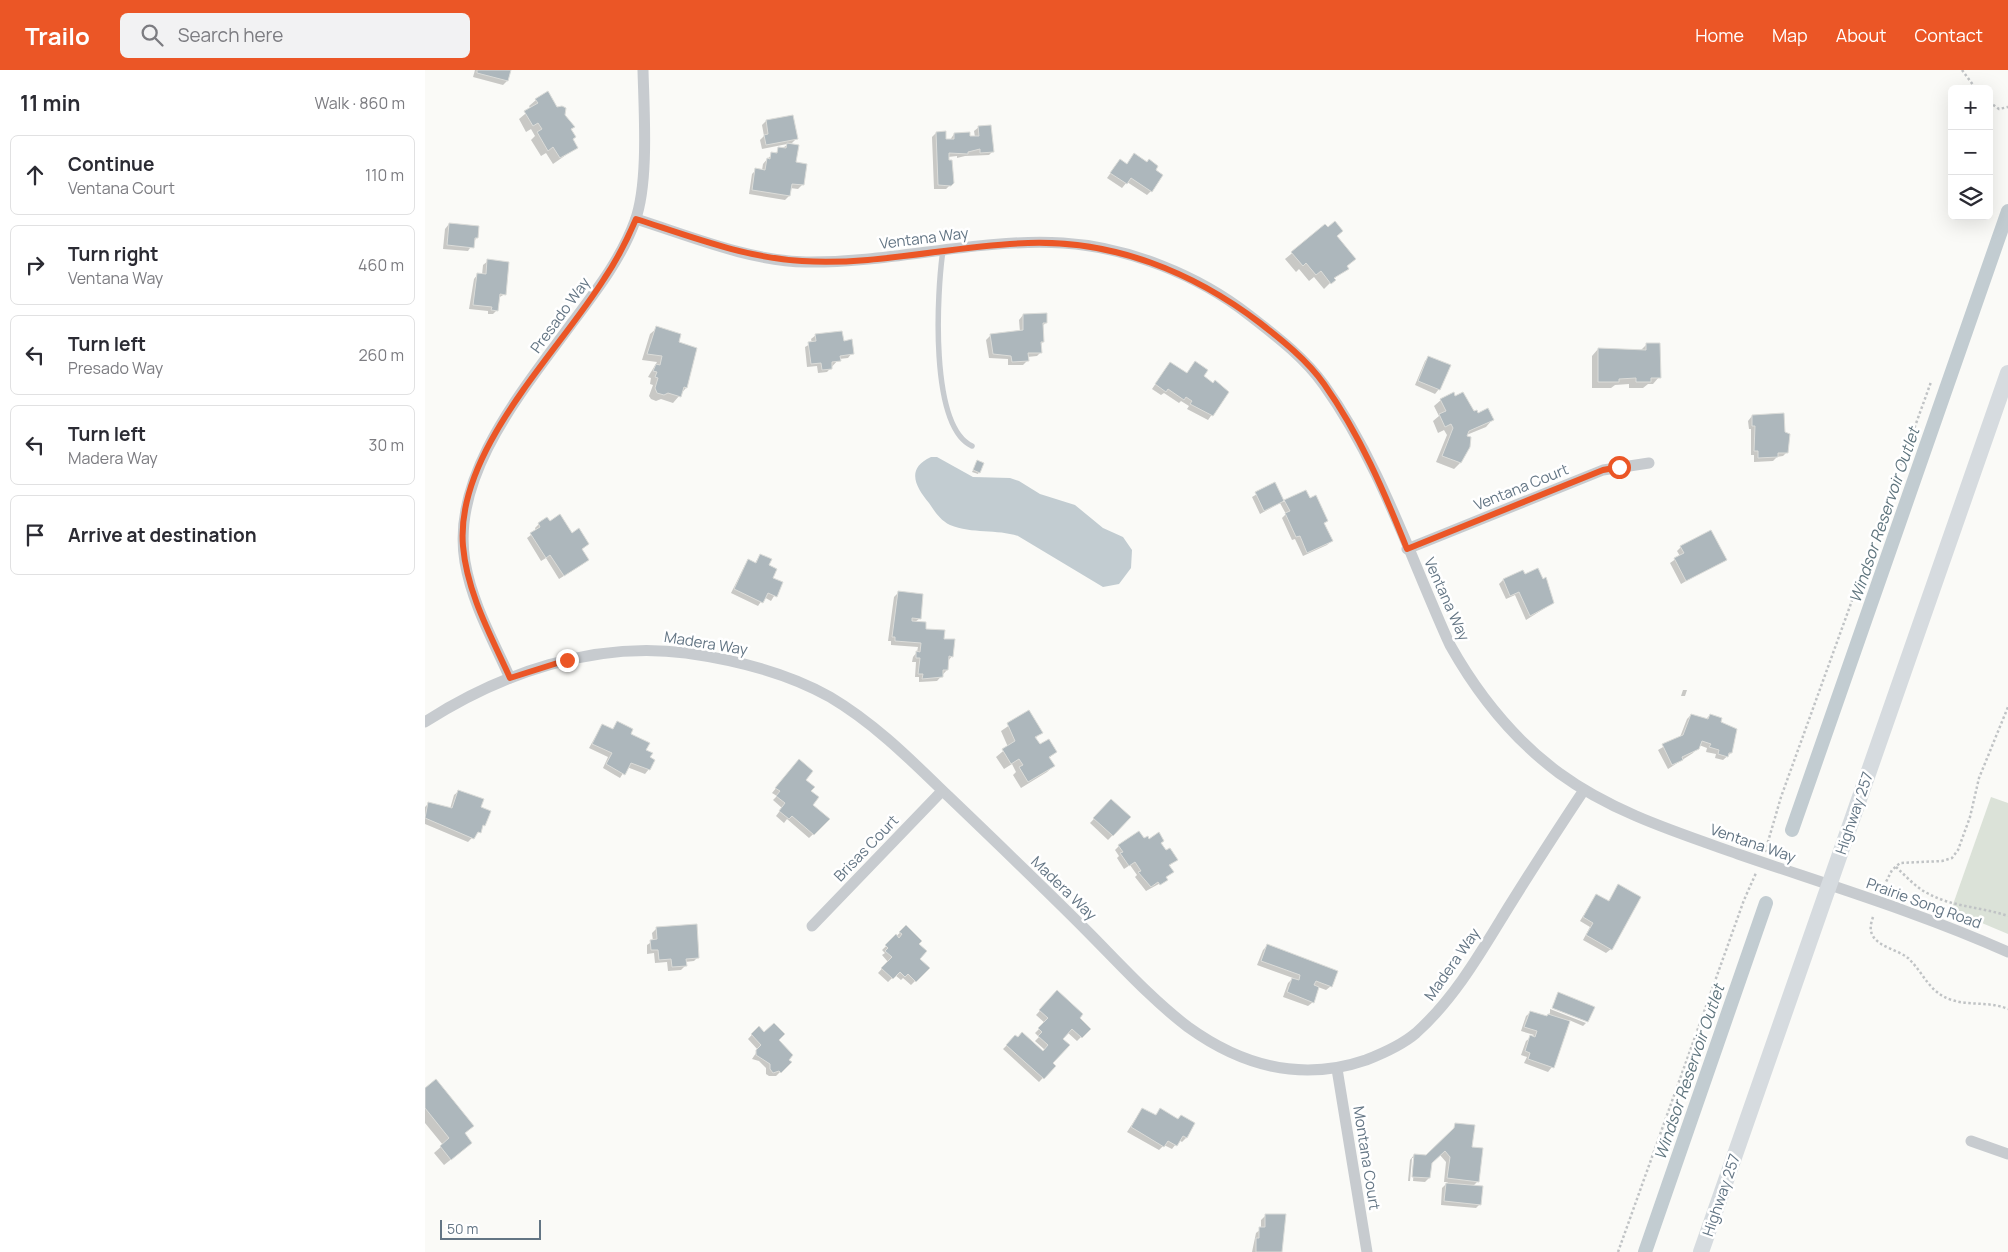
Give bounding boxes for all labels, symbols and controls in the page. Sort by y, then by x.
search box [120,13,470,58]
text: Trailo [25,19,90,52]
icon: search [138,21,166,49]
text: Search here [178,22,283,48]
text: Home [1695,23,1744,47]
text: Map [1772,23,1808,47]
text: About [1836,23,1886,47]
text: Contact [1914,23,1983,47]
map controls [1948,85,1993,220]
button: + [1948,85,1993,130]
text: 11 min [20,89,81,117]
text: Walk · 860 m [314,92,405,114]
button: − [1948,130,1993,175]
text: Continue [68,151,154,177]
icon: ahead [21,161,49,189]
text: 110 m [365,164,404,186]
button: layers [1948,175,1993,220]
text: Ventana Court [68,177,175,199]
street label: Ventana Way [878,222,970,254]
text: Turn right [68,241,158,267]
icon: right [21,251,49,279]
text: 460 m [358,254,404,276]
text: Ventana Way [68,267,163,289]
street label: Presado Way [525,273,595,357]
text: Turn left [68,331,146,357]
icon: left [21,341,49,369]
text: 260 m [358,344,404,366]
text: Presado Way [68,357,163,379]
text: Turn left [68,421,146,447]
water label: Windsor Reservoir Outlet [1844,423,1925,606]
icon: left [21,431,49,459]
text: 30 m [369,434,404,456]
text: Madera Way [68,447,158,469]
route start [1608,456,1631,479]
street label: Ventana Court [1471,459,1571,515]
icon: arrive [21,521,49,549]
text: Arrive at destination [68,522,257,548]
street label: Ventana Way [1419,554,1475,644]
street label: Madera Way [663,626,749,660]
route end [556,649,579,672]
street label: Highway 257 [1830,769,1878,857]
street label: Brisas Court [829,810,903,886]
street label: Ventana Way [1707,819,1799,867]
street label: Madera Way [1026,851,1102,925]
street label: Prairie Song Road [1863,872,1985,934]
street label: Madera Way [1419,923,1485,1005]
water label: Windsor Reservoir Outlet [1649,980,1730,1163]
street label: Montana Court [1348,1105,1386,1211]
street label: Highway 257 [1697,1151,1745,1239]
scale bar [440,1217,541,1240]
text: 50 m [447,1219,478,1238]

